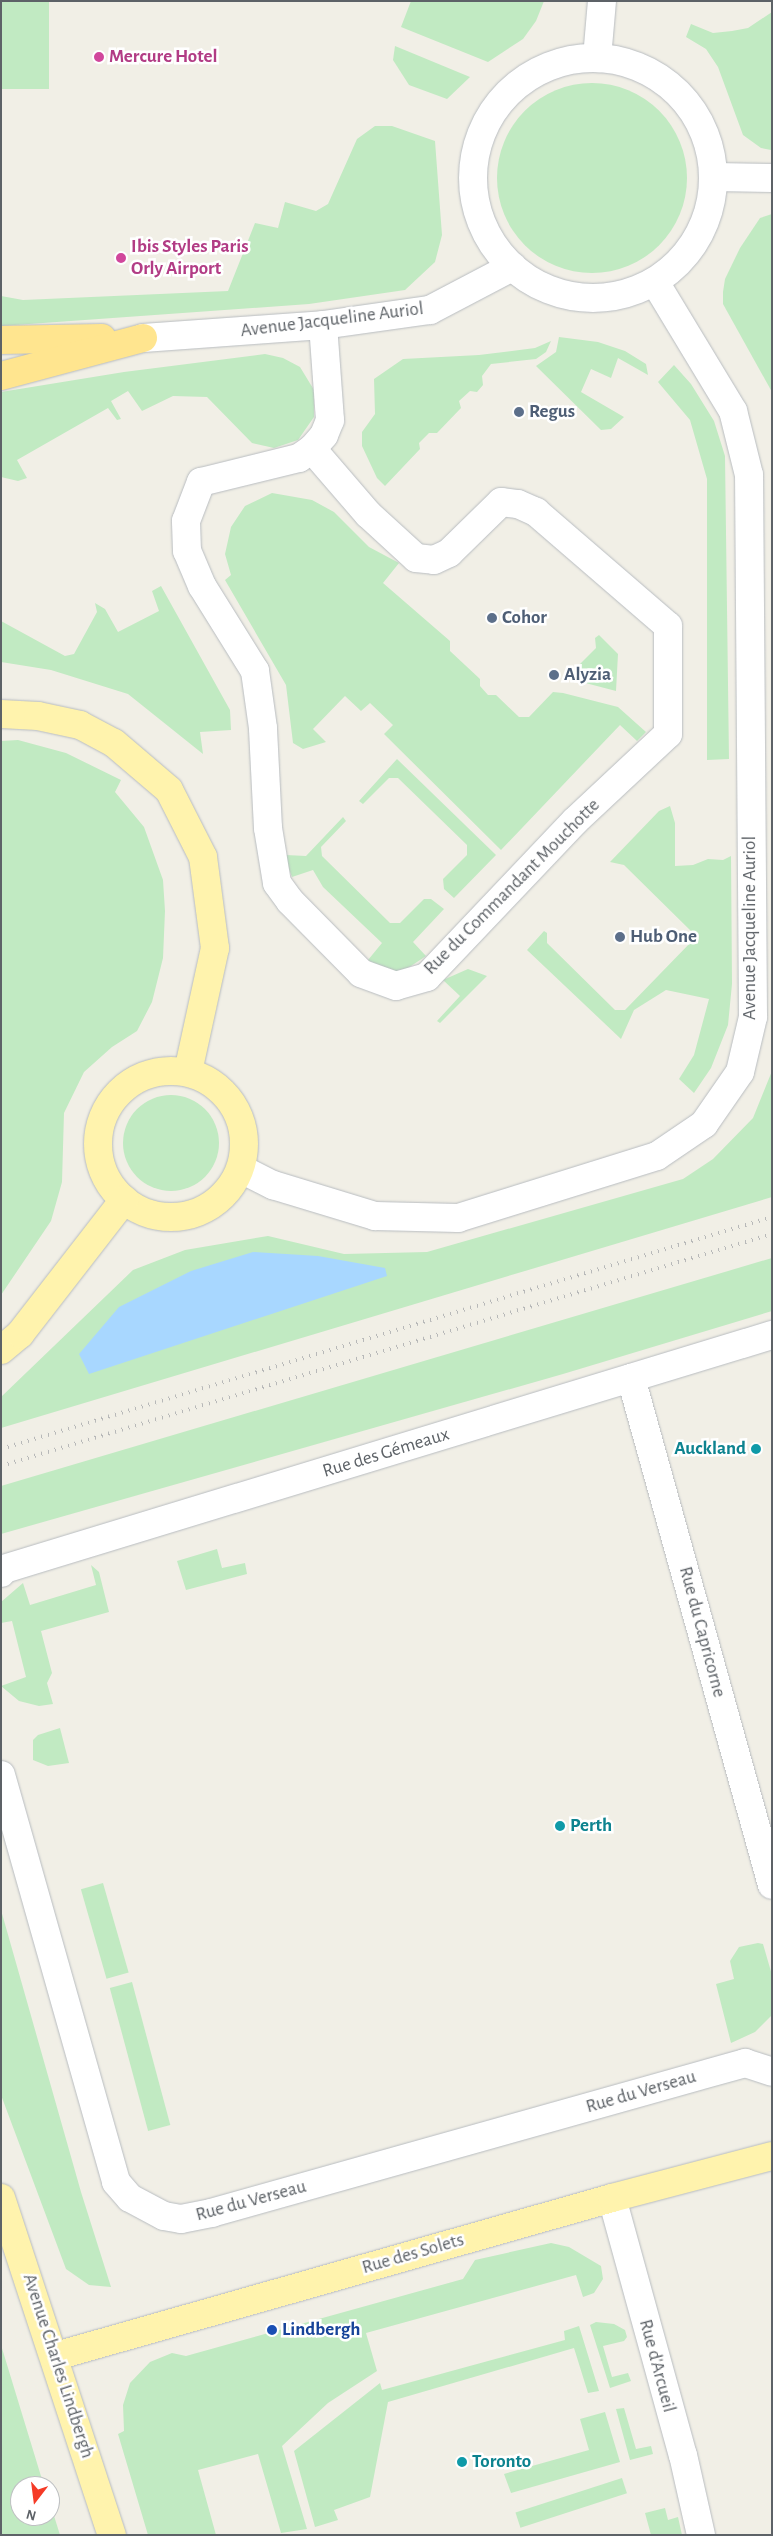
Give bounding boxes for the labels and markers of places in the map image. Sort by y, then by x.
place label: Mercure Hotel [109,46,217,68]
marker: Mercure Hotel [93,51,105,63]
place label: Ibis Styles Paris Orly Airport [131,236,248,280]
marker: Ibis Styles Paris Orly Airport [115,252,127,264]
place label: Regus [529,401,575,423]
marker: Regus [513,406,525,418]
place label: Cohor [502,607,547,629]
marker: Cohor [486,612,498,624]
place label: Alyzia [564,664,611,686]
marker: Alyzia [548,669,560,681]
place label: Hub One [630,926,697,948]
marker: Hub One [614,931,626,943]
place label: Auckland [674,1438,746,1460]
marker: Auckland [750,1443,762,1455]
place label: Perth [570,1815,612,1837]
marker: Perth [554,1820,566,1832]
place label: Lindbergh [282,2319,360,2341]
marker: Lindbergh [266,2324,278,2336]
place label: Toronto [472,2451,531,2473]
marker: Toronto [456,2456,468,2468]

